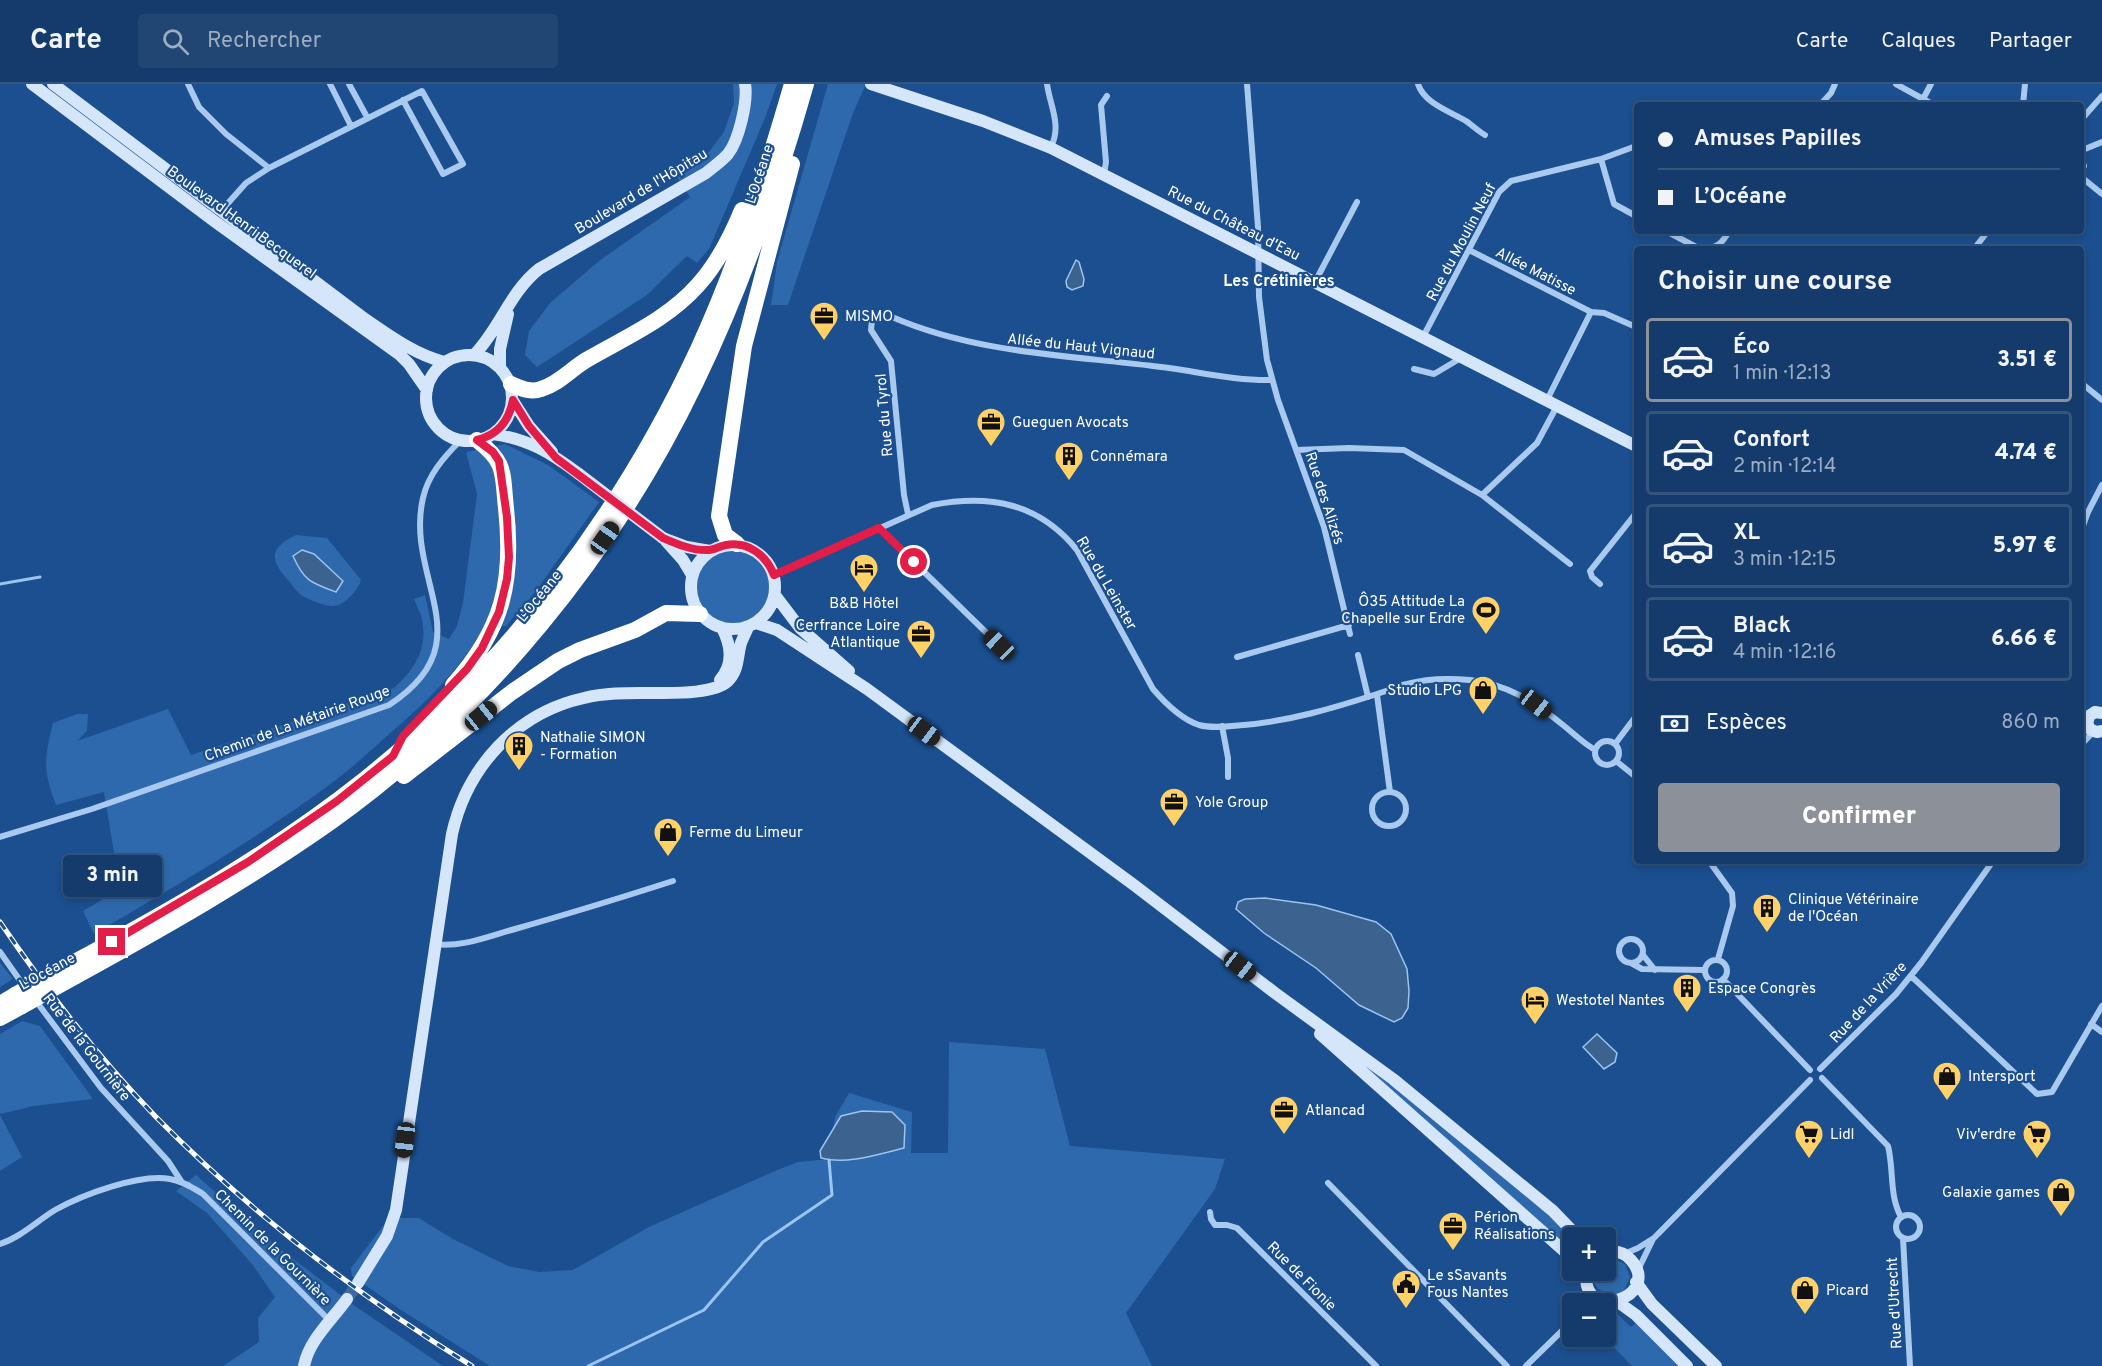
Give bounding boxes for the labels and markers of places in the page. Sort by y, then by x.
office icon: MISMO [808,300,840,342]
place label: MISMO [845,308,893,327]
office icon: Gueguen Avocats [975,406,1007,448]
place label: Gueguen Avocats [1012,414,1129,433]
building icon: Connémara [1053,440,1085,482]
place label: Connémara [1090,448,1168,467]
hotel icon: B&B Hôtel [848,552,880,594]
place label: Ô35 Attitude La Chapelle sur Erdre [1341,591,1465,629]
sports icon: Ô35 Attitude La Chapelle sur Erdre [1470,594,1502,636]
place label: B&B Hôtel [829,595,899,614]
place label: Cerfrance Loire Atlantique [795,617,900,653]
office icon: Cerfrance Loire Atlantique [905,618,937,660]
shop icon: Studio LPG [1467,674,1499,716]
place label: Studio LPG [1387,682,1462,701]
place label: Nathalie SIMON - Formation [540,729,646,765]
building icon: Nathalie SIMON - Formation [503,730,535,772]
office icon: Yole Group [1158,786,1190,828]
place label: Yole Group [1195,794,1268,813]
shop icon: Ferme du Limeur [652,816,684,858]
place label: Ferme du Limeur [689,824,803,843]
place label: Clinique Vétérinaire de l'Océan [1788,891,1919,927]
building icon: Clinique Vétérinaire de l'Océan [1751,892,1783,934]
building icon: Espace Congrès [1671,972,1703,1014]
place label: Espace Congrès [1708,980,1816,999]
hotel icon: Westotel Nantes [1519,984,1551,1026]
place label: Westotel Nantes [1556,992,1665,1011]
shop icon: Intersport [1931,1060,1963,1102]
place label: Intersport [1968,1068,2036,1087]
office icon: Atlancad [1268,1094,1300,1136]
place label: Atlancad [1305,1102,1365,1121]
supermarket icon: Lidl [1793,1118,1825,1160]
supermarket icon: Viv'erdre [2021,1118,2053,1160]
place label: Lidl [1830,1126,1855,1145]
place label: Viv'erdre [1956,1126,2016,1145]
shop icon: Galaxie games [2045,1176,2077,1218]
place label: Galaxie games [1942,1184,2040,1203]
place label: Périon Réalisations [1474,1209,1555,1245]
office icon: Périon Réalisations [1437,1210,1469,1252]
place label: Le sSavants Fous Nantes [1427,1267,1509,1303]
public building icon: Le sSavants Fous Nantes [1390,1268,1422,1310]
shop icon: Picard [1789,1274,1821,1316]
place label: Picard [1826,1282,1869,1301]

